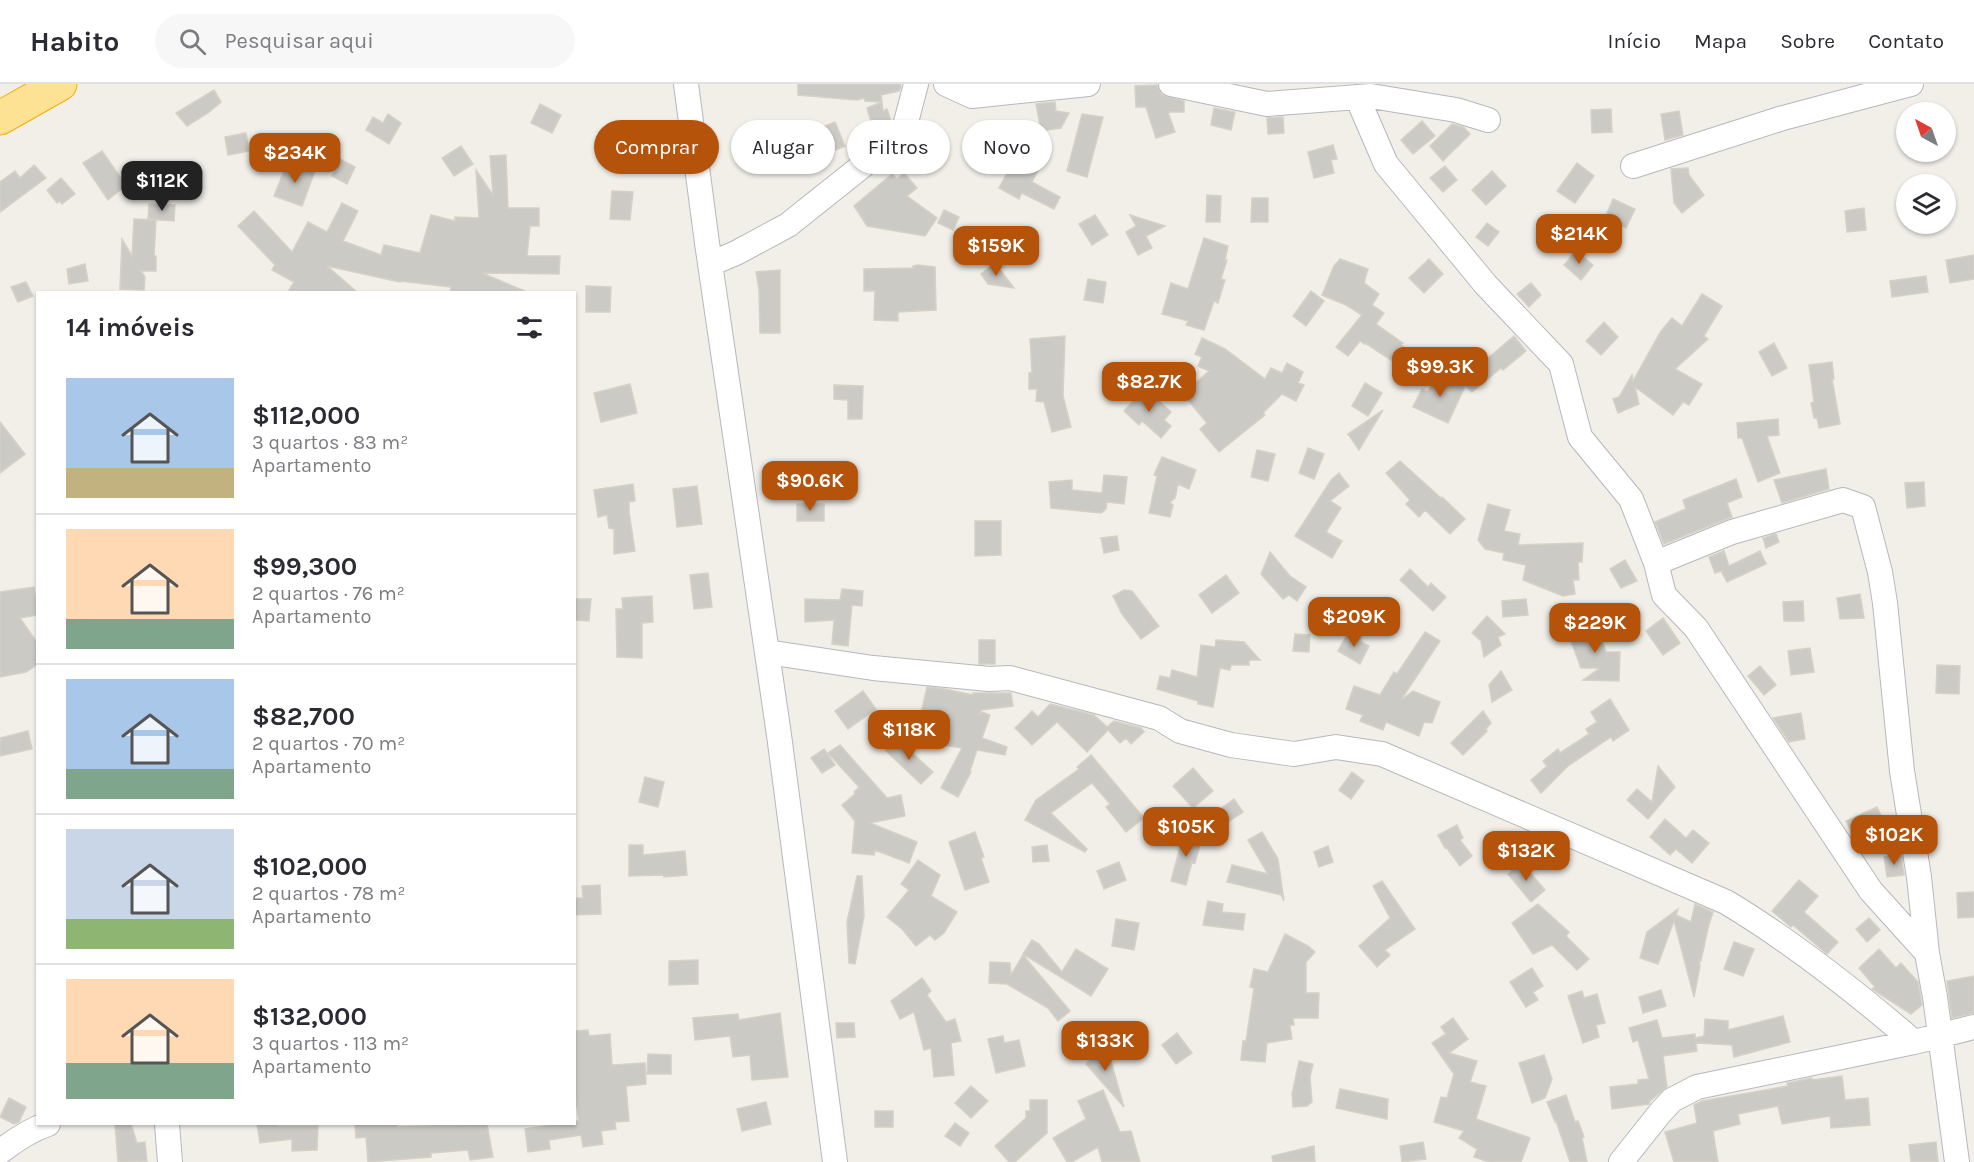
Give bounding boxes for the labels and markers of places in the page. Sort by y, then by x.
pin: $234K [253,133,337,184]
pin: $112K [120,161,204,212]
pin: $214K [1537,214,1621,265]
pin: $159K [954,226,1038,277]
pin: $99.3K [1391,347,1489,398]
pin: $82.7K [1100,362,1198,413]
pin: $90.6K [761,461,859,512]
pin: $209K [1312,597,1396,648]
pin: $229K [1553,603,1637,654]
pin: $118K [867,710,951,761]
pin: $105K [1144,807,1228,858]
pin: $102K [1852,815,1936,866]
pin: $132K [1484,831,1568,882]
pin: $133K [1063,1021,1147,1072]

